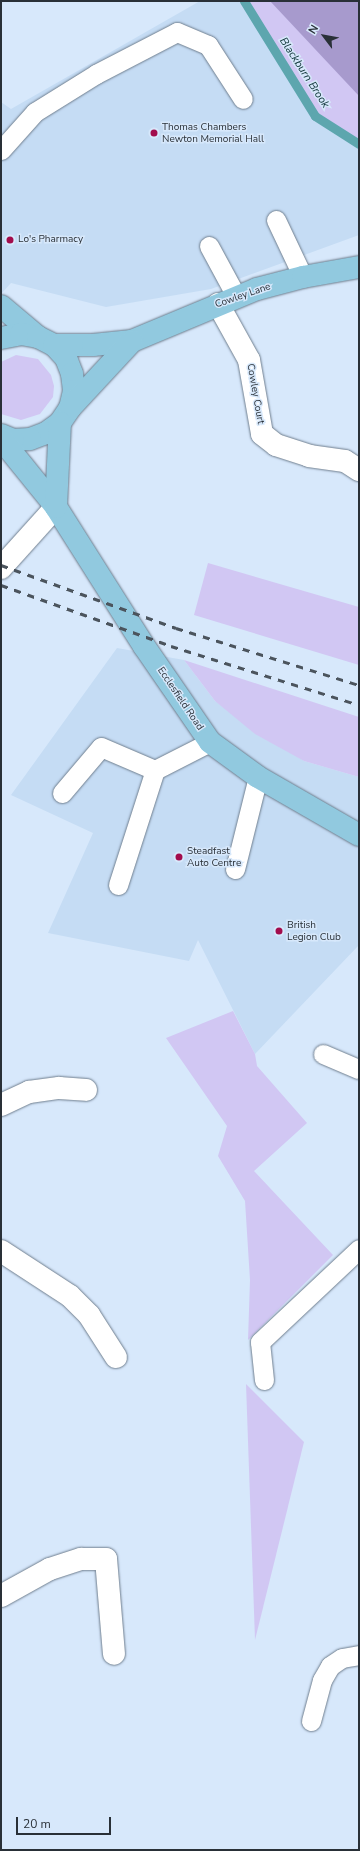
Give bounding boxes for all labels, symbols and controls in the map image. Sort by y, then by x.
north arrow [304,16,344,56]
text: N [305,22,322,37]
water label: Blackburn Brook [276,35,332,111]
place label: Thomas Chambers Newton Memorial Hall [162,121,264,144]
marker: Thomas Chambers Newton Memorial Hall [149,128,159,138]
place label: Lo's Pharmacy [18,234,83,246]
marker: Lo's Pharmacy [5,235,15,245]
street label: Cowley Lane [214,281,272,311]
street label: Cowley Court [244,363,266,425]
street label: Ecclesfield Road [154,665,206,733]
place label: Steadfast Auto Centre [187,845,241,868]
marker: Steadfast Auto Centre [174,852,184,862]
place label: British Legion Club [287,919,341,942]
marker: British Legion Club [274,926,284,936]
scale bar [18,1809,113,1835]
text: 20 m [23,1816,51,1832]

